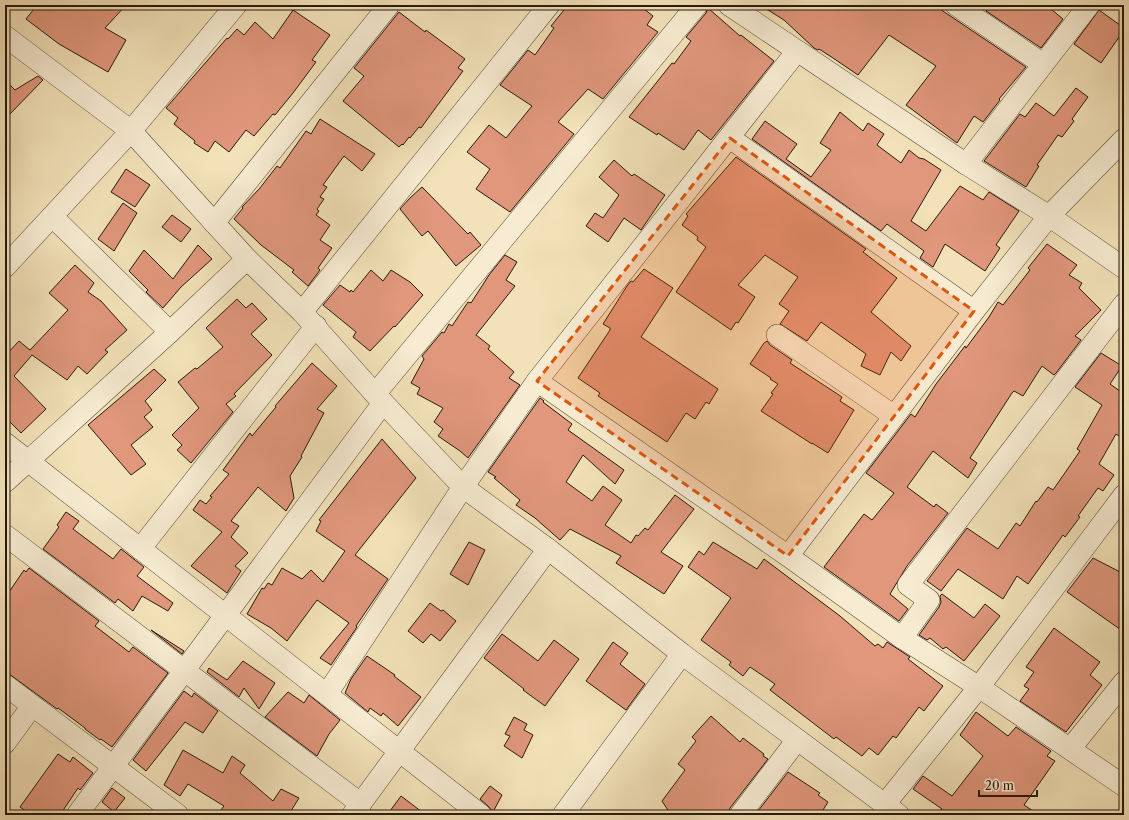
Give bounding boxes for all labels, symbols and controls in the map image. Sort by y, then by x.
scale bar [979,772,1037,798]
text: 20 m [985,778,1014,793]

